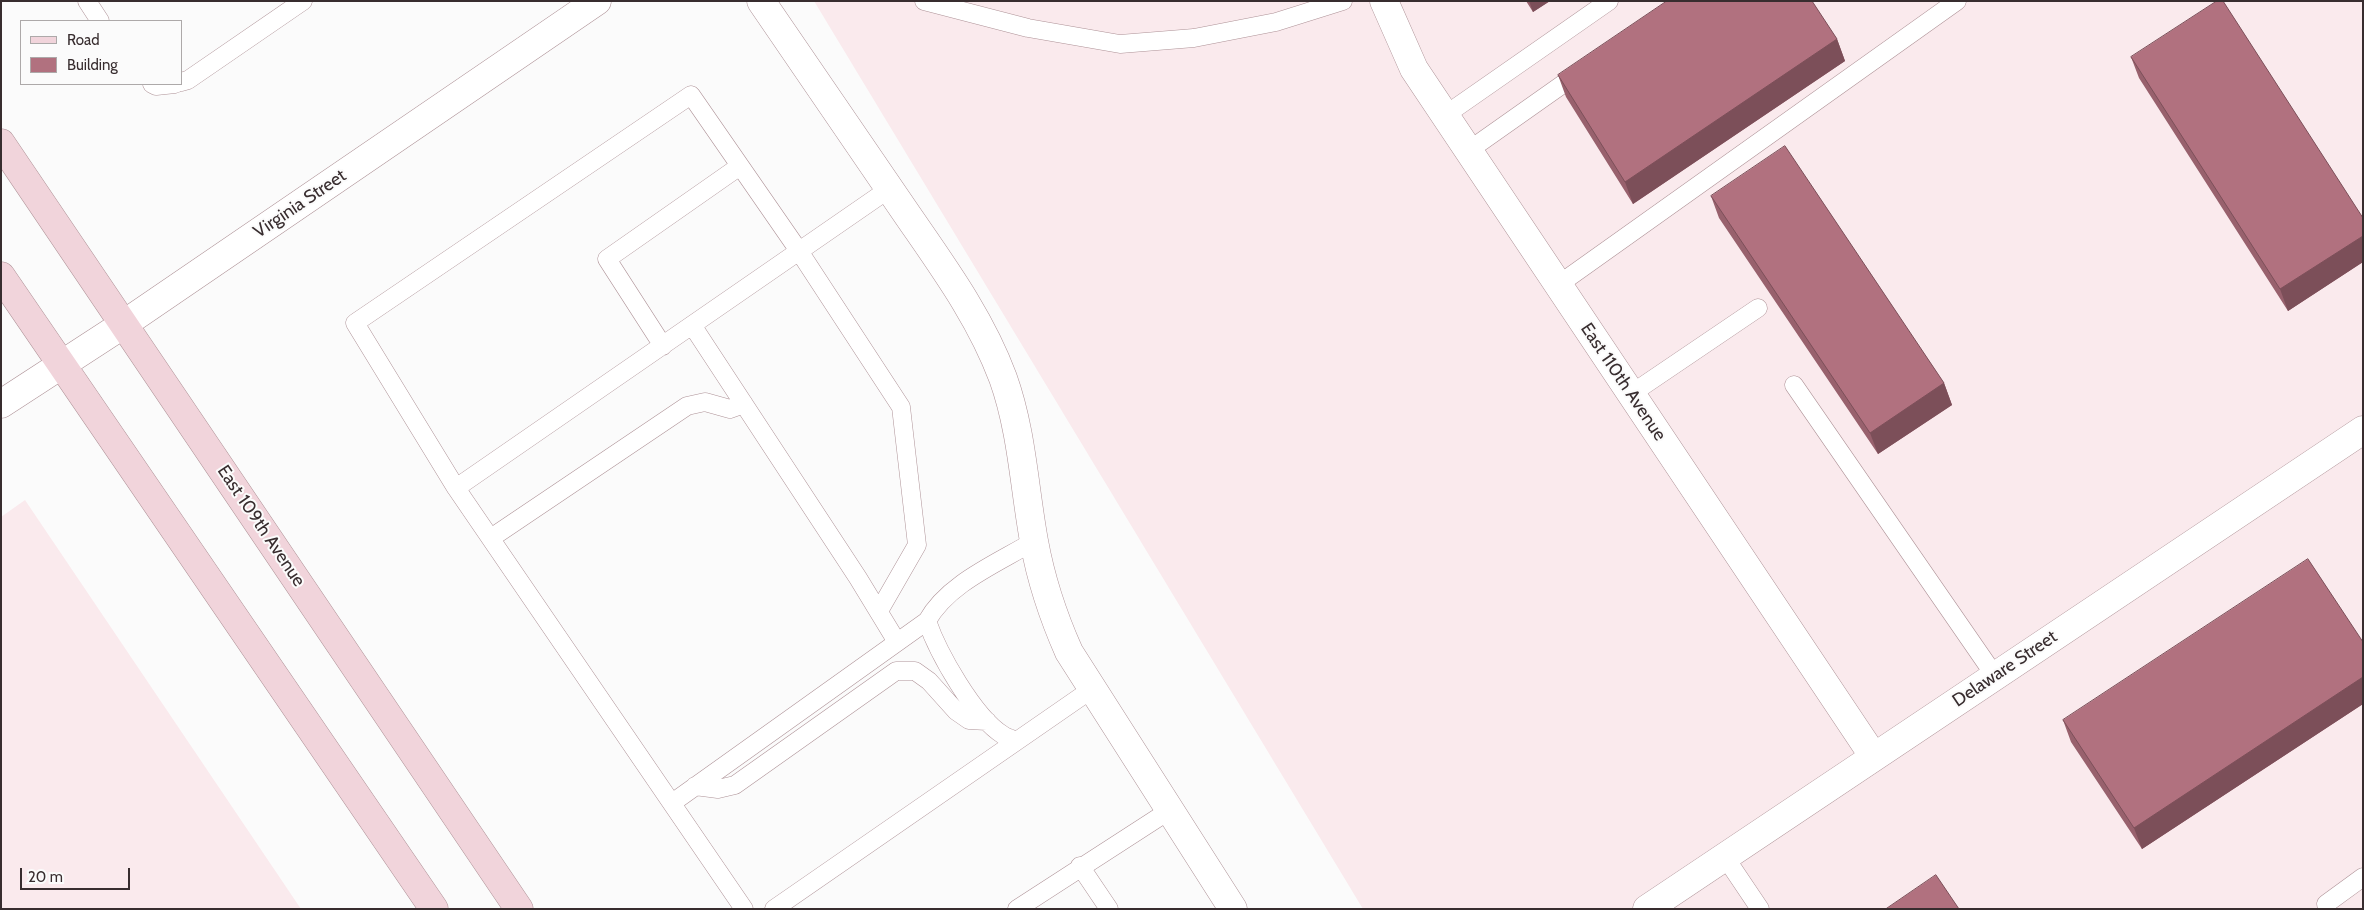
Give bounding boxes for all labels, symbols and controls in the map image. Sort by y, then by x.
legend [20,20,182,85]
text: Road [67,31,100,49]
text: Building [67,56,118,74]
street label: Virginia Street [250,165,350,243]
street label: East 110th Avenue [1576,319,1670,445]
street label: East 109th Avenue [212,461,310,591]
street label: Delaware Street [1949,626,2061,712]
scale bar [22,858,132,890]
text: 20 m [28,868,63,886]

